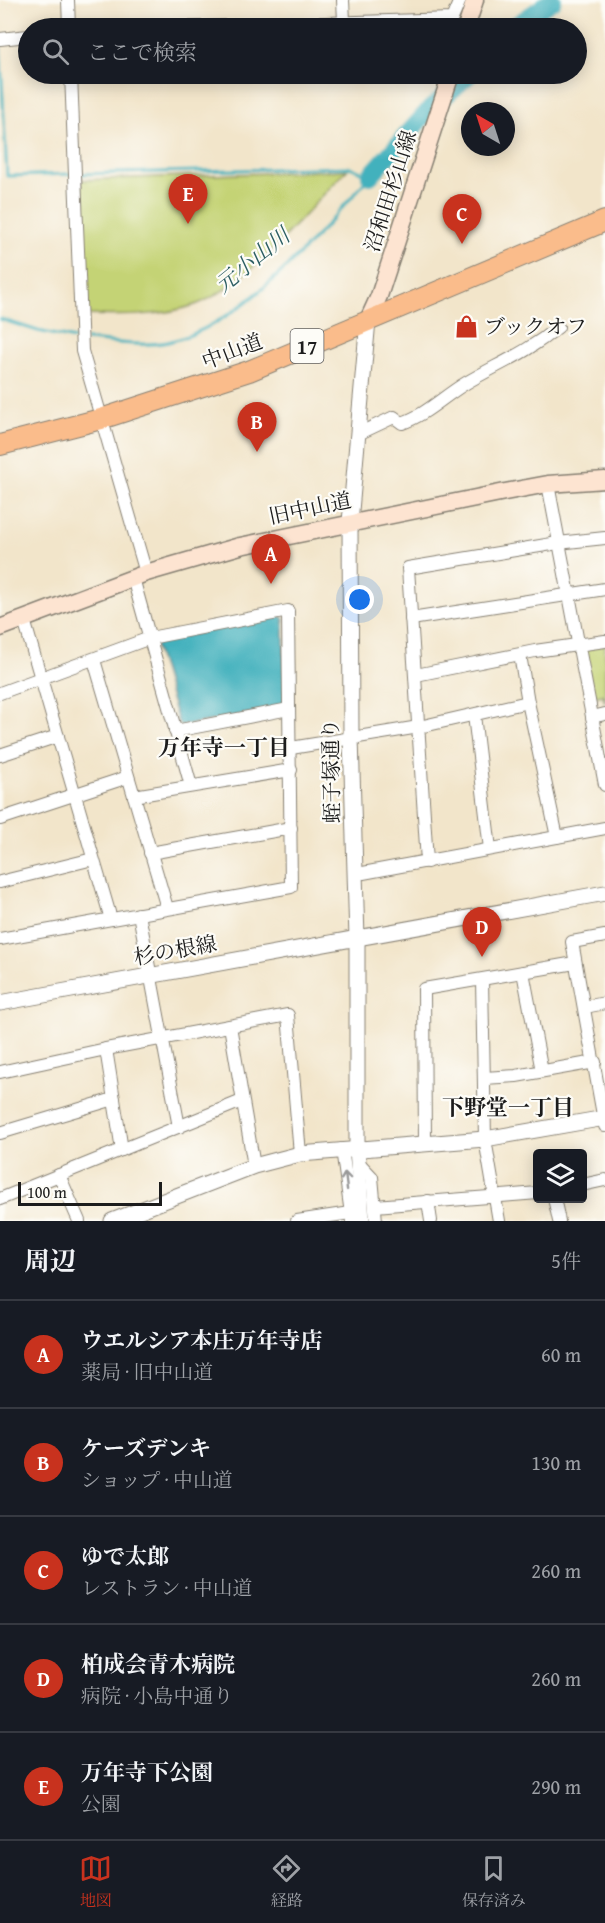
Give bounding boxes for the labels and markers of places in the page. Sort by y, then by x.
pin: E [168,174,207,224]
pin: C [442,194,482,244]
place label: ブックオフ [484,311,587,342]
shop icon: ブックオフ [453,313,479,339]
pin: B [238,402,276,452]
pin: A [252,534,290,584]
pin: D [462,908,502,957]

